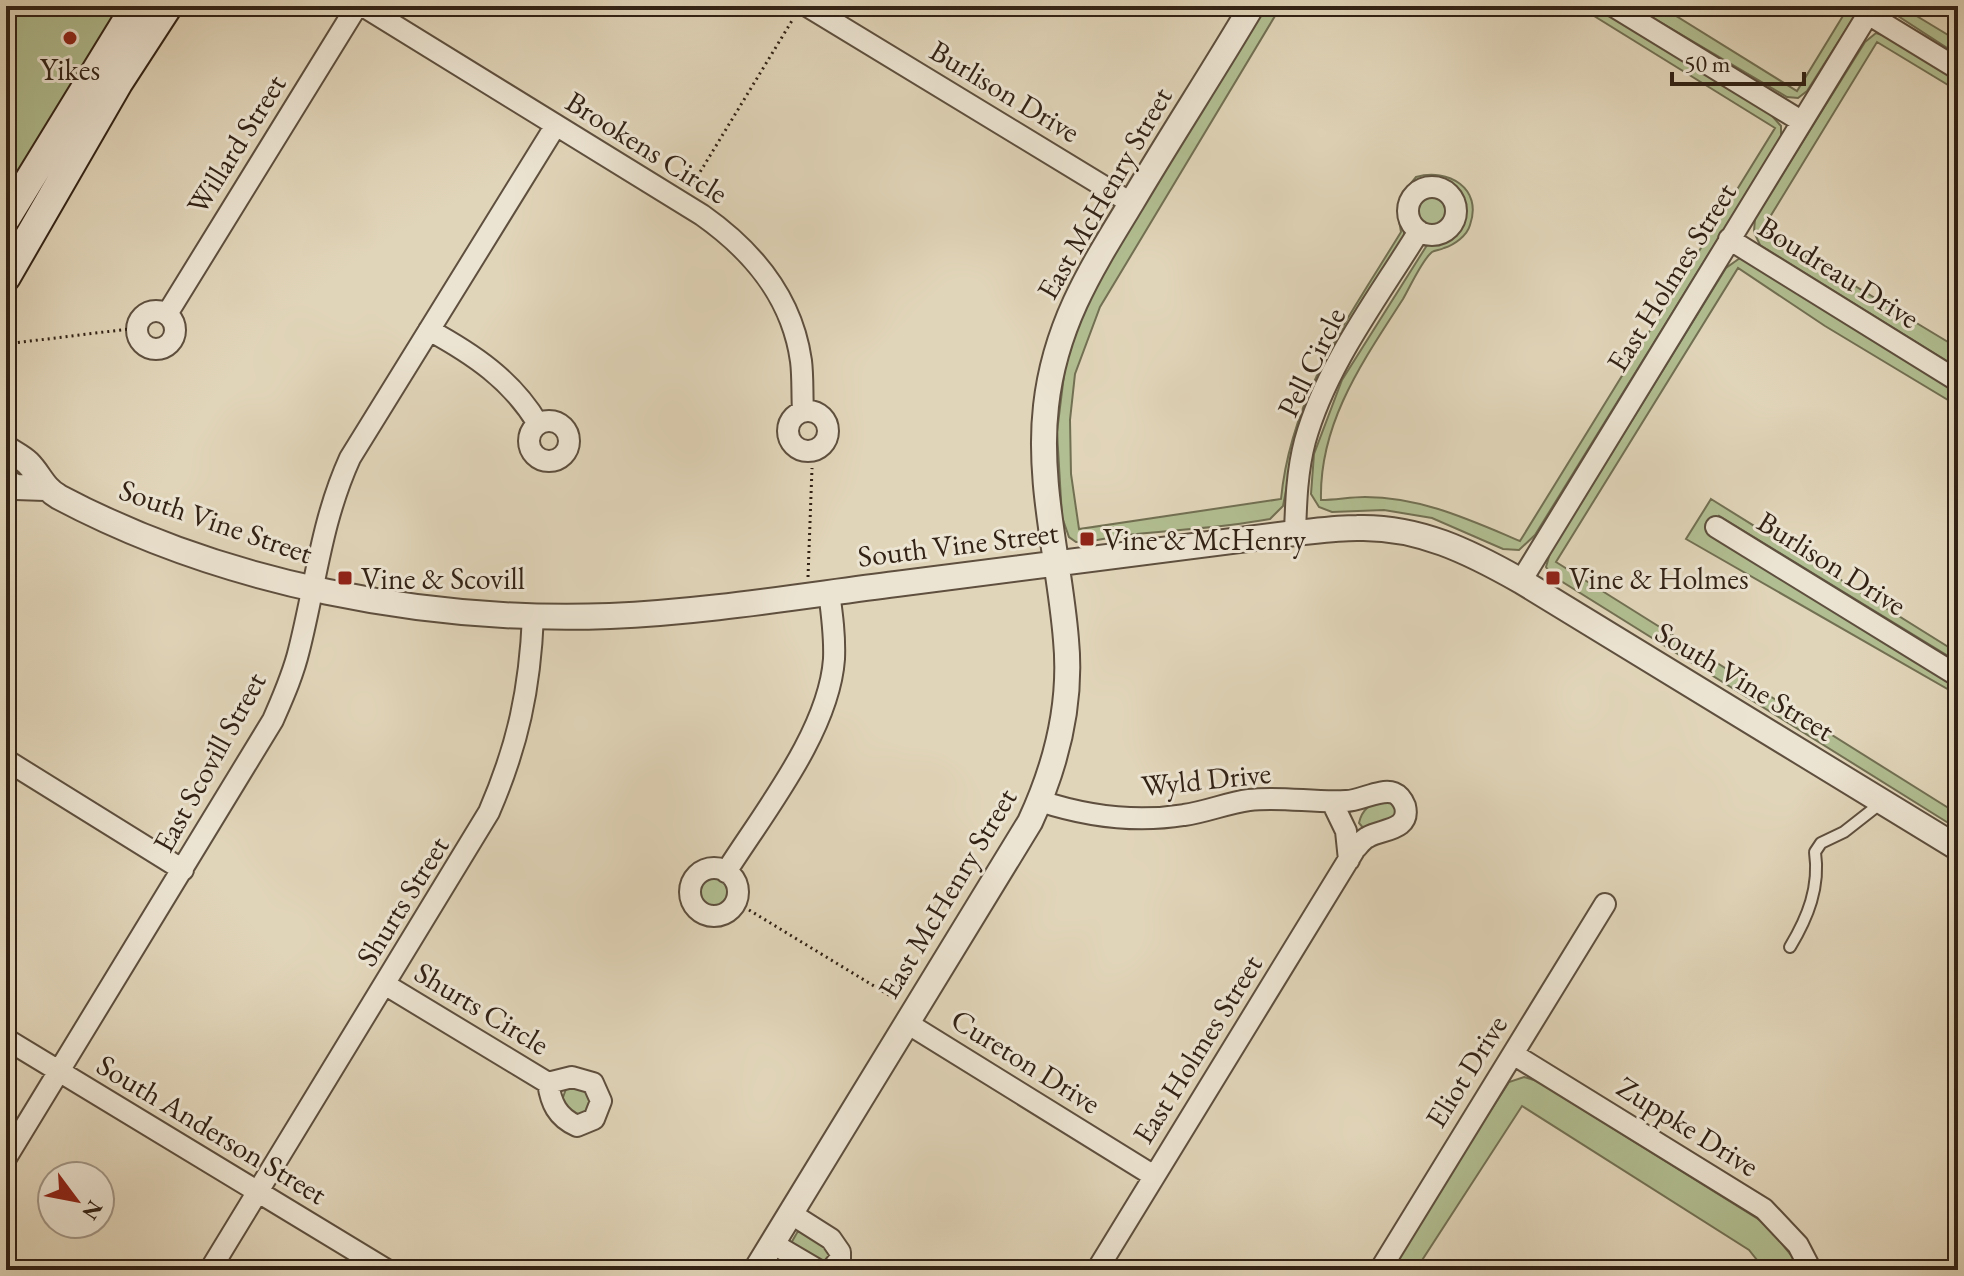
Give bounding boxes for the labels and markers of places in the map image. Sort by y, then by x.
marker: Yikes [61,29,79,47]
place label: Yikes [40,50,100,89]
place label: Vine & McHenry [1103,520,1307,559]
marker: Vine & McHenry [1078,530,1096,548]
place label: Vine & Scovill [361,559,525,598]
place label: Vine & Holmes [1569,559,1749,598]
marker: Vine & Scovill [336,569,354,587]
marker: Vine & Holmes [1544,569,1562,587]

